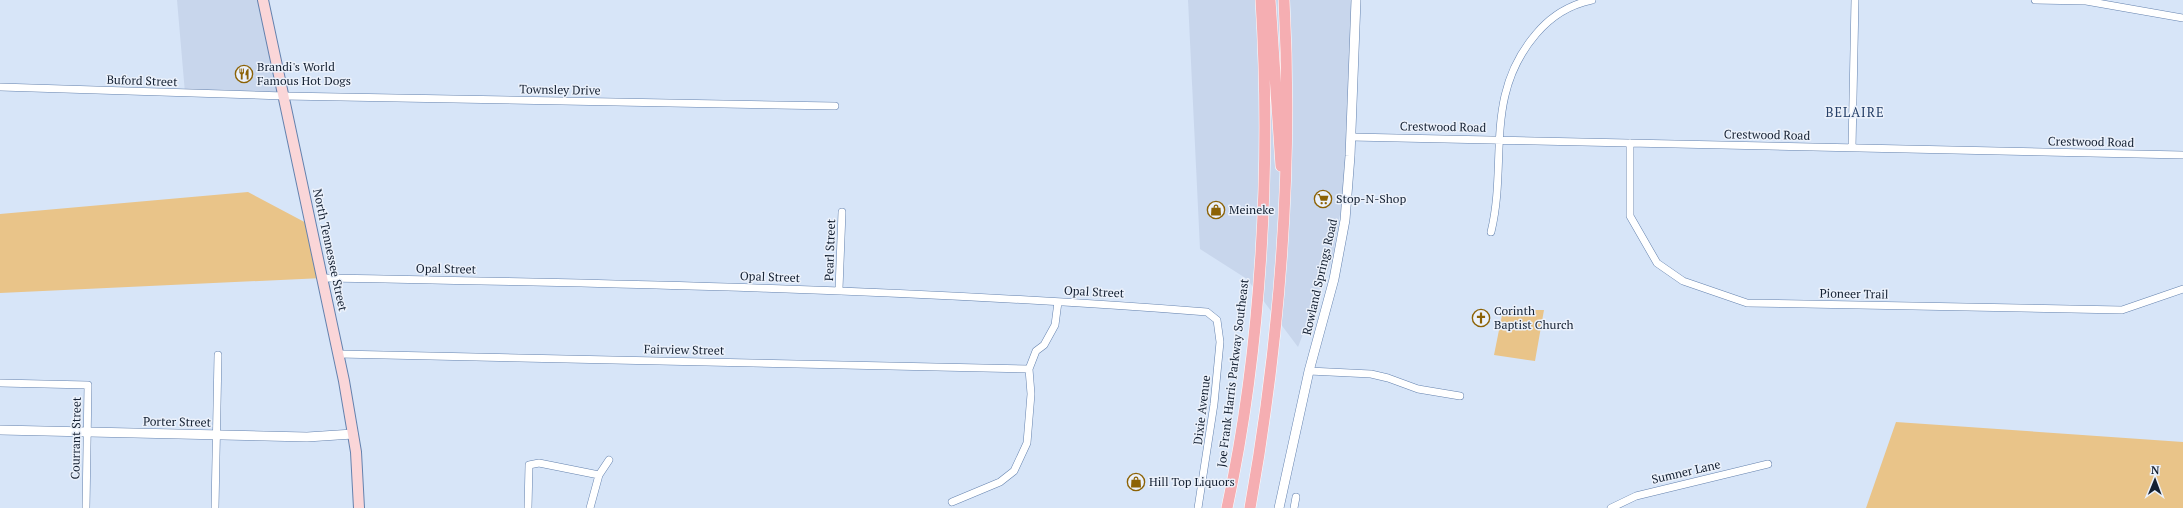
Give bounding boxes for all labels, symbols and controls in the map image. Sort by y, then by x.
place label: Brandi's World Famous Hot Dogs [257,59,351,88]
restaurant icon: Brandi's World Famous Hot Dogs [234,64,254,84]
street label: Buford Street [106,72,178,89]
street label: Townsley Drive [519,81,601,98]
district label: BELAIRE [1825,103,1885,121]
street label: Crestwood Road [1400,118,1487,135]
street label: Crestwood Road [1724,126,1811,143]
street label: Crestwood Road [2048,133,2135,150]
street label: North Tennessee Street [310,187,351,313]
supermarket icon: Stop-N-Shop [1313,189,1333,209]
place label: Stop-N-Shop [1336,191,1406,206]
shop icon: Meineke [1206,200,1226,220]
place label: Meineke [1229,202,1274,217]
street label: Rowland Springs Road [1299,217,1340,336]
street label: Pearl Street [821,218,838,281]
street label: Opal Street [416,260,477,277]
street label: Opal Street [740,268,801,285]
street label: Joe Frank Harris Parkway Southeast [1213,277,1252,468]
street label: Opal Street [1064,282,1125,301]
street label: Pioneer Trail [1819,285,1889,302]
place label: Corinth Baptist Church [1494,303,1574,332]
church icon: Corinth Baptist Church [1471,308,1491,328]
street label: Fairview Street [644,341,725,358]
street label: Dixie Avenue [1190,374,1213,446]
street label: Courrant Street [67,396,84,479]
street label: Porter Street [143,413,212,430]
street label: Sumner Lane [1650,456,1722,487]
north arrow [2135,460,2175,500]
text: N [2151,463,2160,477]
shop icon: Hill Top Liquors [1126,472,1146,492]
place label: Hill Top Liquors [1149,474,1235,489]

